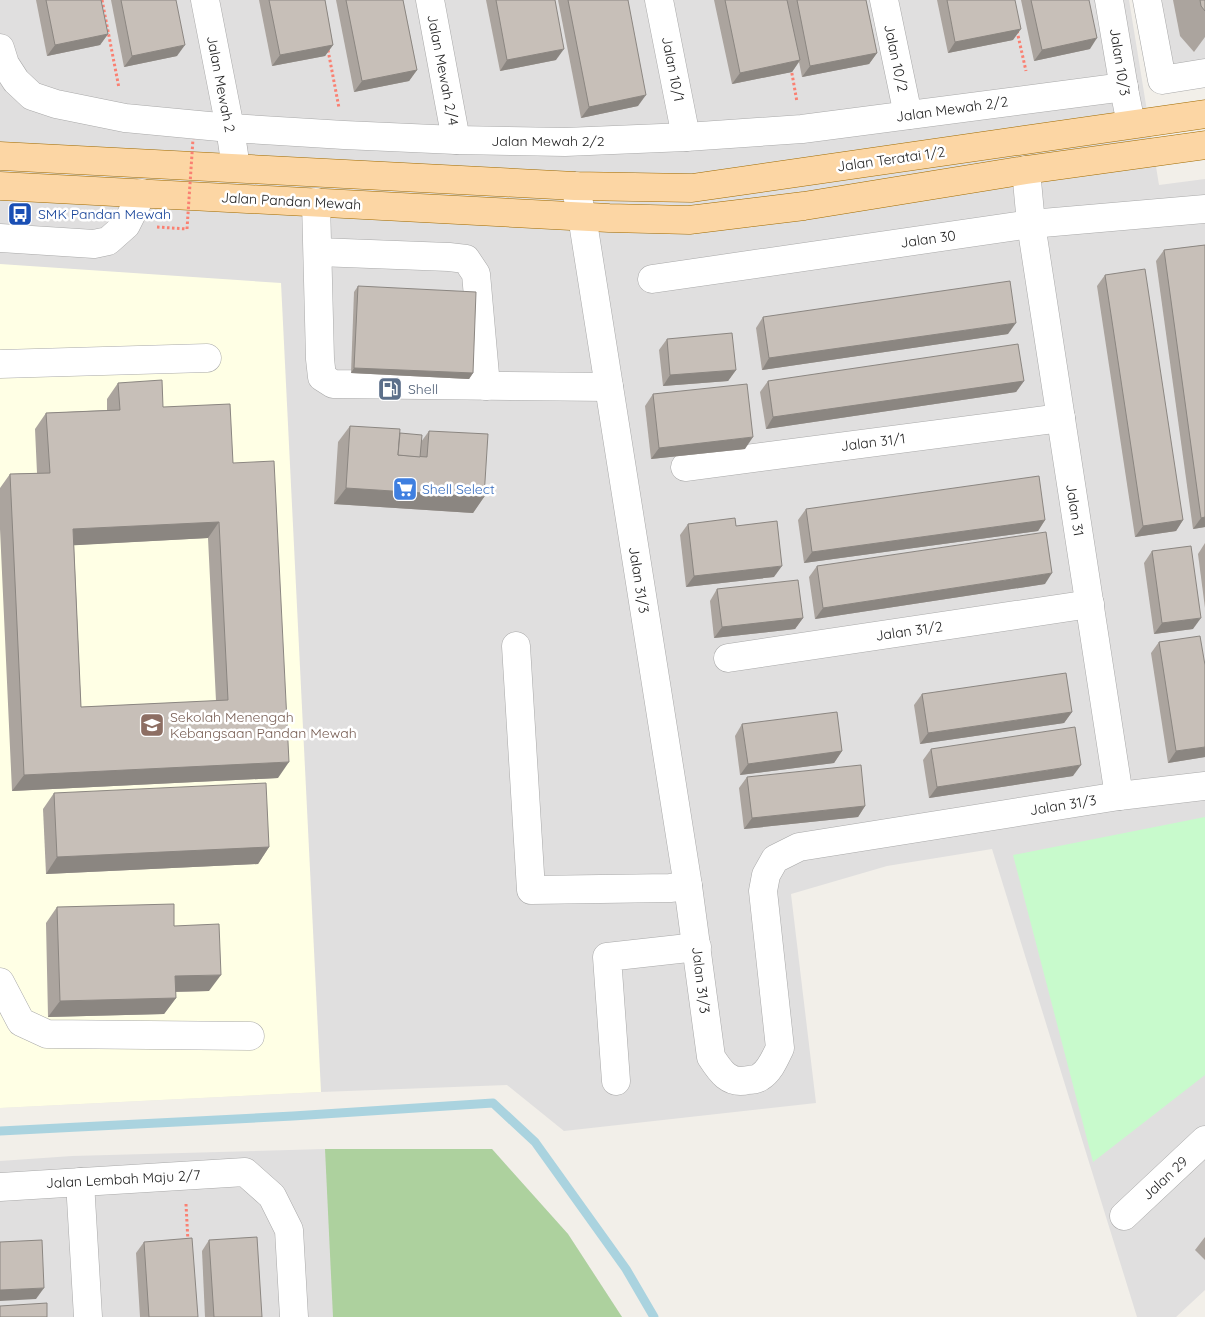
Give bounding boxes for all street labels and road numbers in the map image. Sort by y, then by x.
street label: Jalan Mewah 2/4 [423,13,463,127]
street label: Jalan 10/2 [880,23,912,94]
street label: Jalan 10/3 [1106,27,1134,97]
street label: Jalan Mewah 2 [203,34,239,134]
street label: Jalan 10/1 [658,35,688,103]
street label: Jalan Mewah 2/2 [895,92,1010,126]
street label: Jalan Mewah 2/2 [491,132,605,150]
street label: Jalan Teratai 1/2 [836,142,946,175]
street label: Jalan Pandan Mewah [220,188,362,214]
street label: Jalan 30 [899,226,957,252]
street label: Jalan 31/1 [840,429,906,455]
street label: Jalan 31 [1062,483,1088,537]
street label: Jalan 31/3 [625,545,653,615]
street label: Jalan 31/2 [874,617,944,645]
street label: Jalan 31/3 [1028,791,1098,819]
street label: Jalan 31/3 [688,946,714,1014]
street label: Jalan 29 [1138,1152,1192,1204]
street label: Jalan Lembah Maju 2/7 [45,1166,201,1192]

